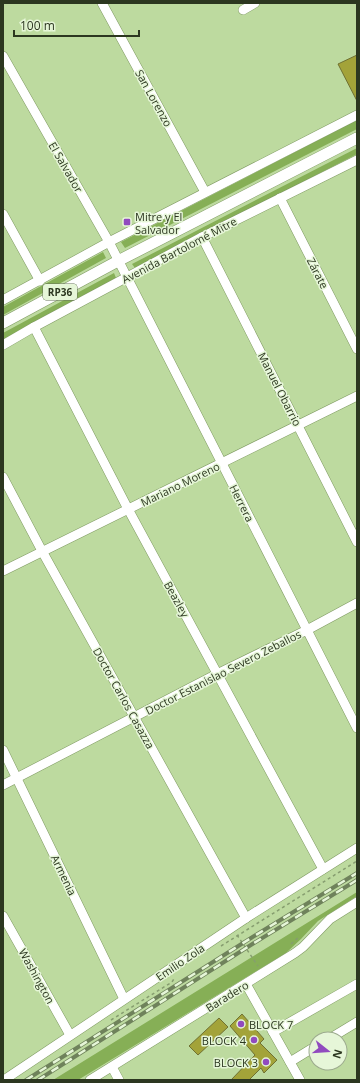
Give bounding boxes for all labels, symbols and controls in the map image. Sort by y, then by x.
scale bar [14,12,139,38]
text: 100 m [20,17,55,34]
street label: San Lorenzo [132,67,176,130]
street label: El Salvador [45,139,87,195]
place label: Mitre y El Salvador [135,209,182,237]
street label: Avenida Bartolomé Mitre [119,213,239,287]
marker: Mitre y El Salvador [122,217,132,227]
street label: Zárate [304,255,332,291]
road number: RP36 [43,284,77,300]
street label: Manuel Obarrio [255,349,305,429]
street label: Mariano Moreno [138,458,222,510]
street label: Herrera [226,482,258,524]
street label: Beazley [161,578,193,620]
street label: Doctor Estanislao Severo Zeballos [143,626,303,718]
street label: Doctor Carlos Casazza [90,645,158,751]
street label: Armenia [48,852,80,898]
street label: Emilio Zola [153,940,207,984]
street label: Washington [16,946,58,1006]
street label: Baradero [203,977,252,1015]
place label: BLOCK 7 [249,1017,293,1032]
marker: BLOCK 7 [236,1019,246,1029]
north arrow [308,1031,348,1071]
place label: BLOCK 4 [202,1033,247,1048]
marker: BLOCK 4 [249,1035,259,1045]
text: N [330,1048,347,1061]
place label: BLOCK 3 [214,1055,258,1070]
marker: BLOCK 3 [261,1057,271,1067]

